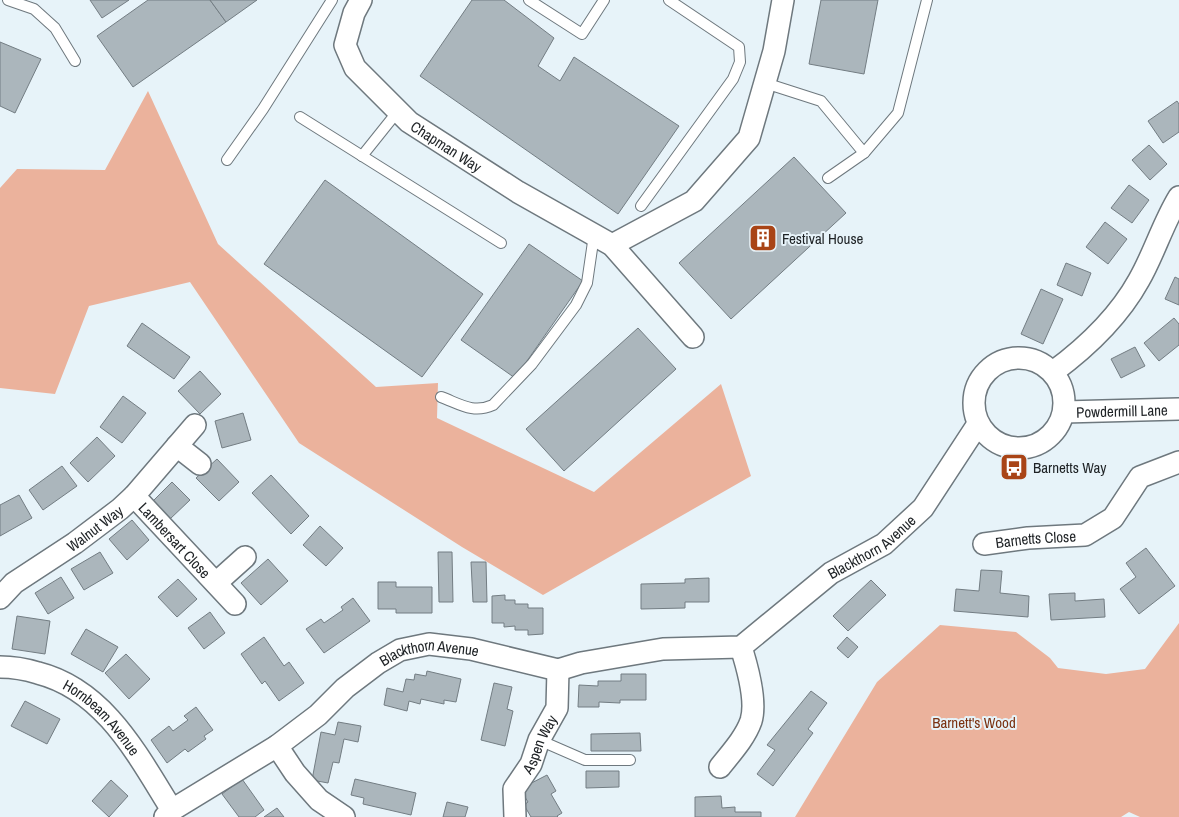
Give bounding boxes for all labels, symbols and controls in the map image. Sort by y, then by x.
street label: Chapman Way [407,115,487,177]
building icon: Festival House [748,223,778,253]
place label: Festival House [782,228,864,249]
street label: Powdermill Lane [1076,399,1168,422]
bus stop icon: Barnetts Way [999,452,1029,482]
place label: Barnetts Way [1033,457,1107,478]
street label: Lambersart Close [134,497,216,583]
street label: Walnut Way [62,500,128,556]
street label: Blackthorn Avenue [823,510,920,584]
street label: Barnetts Close [994,525,1077,553]
street label: Blackthorn Avenue [375,633,481,671]
street label: Hornbeam Avenue [60,674,145,760]
street label: Aspen Way [516,710,562,779]
park label: Barnett's Wood [932,712,1016,733]

